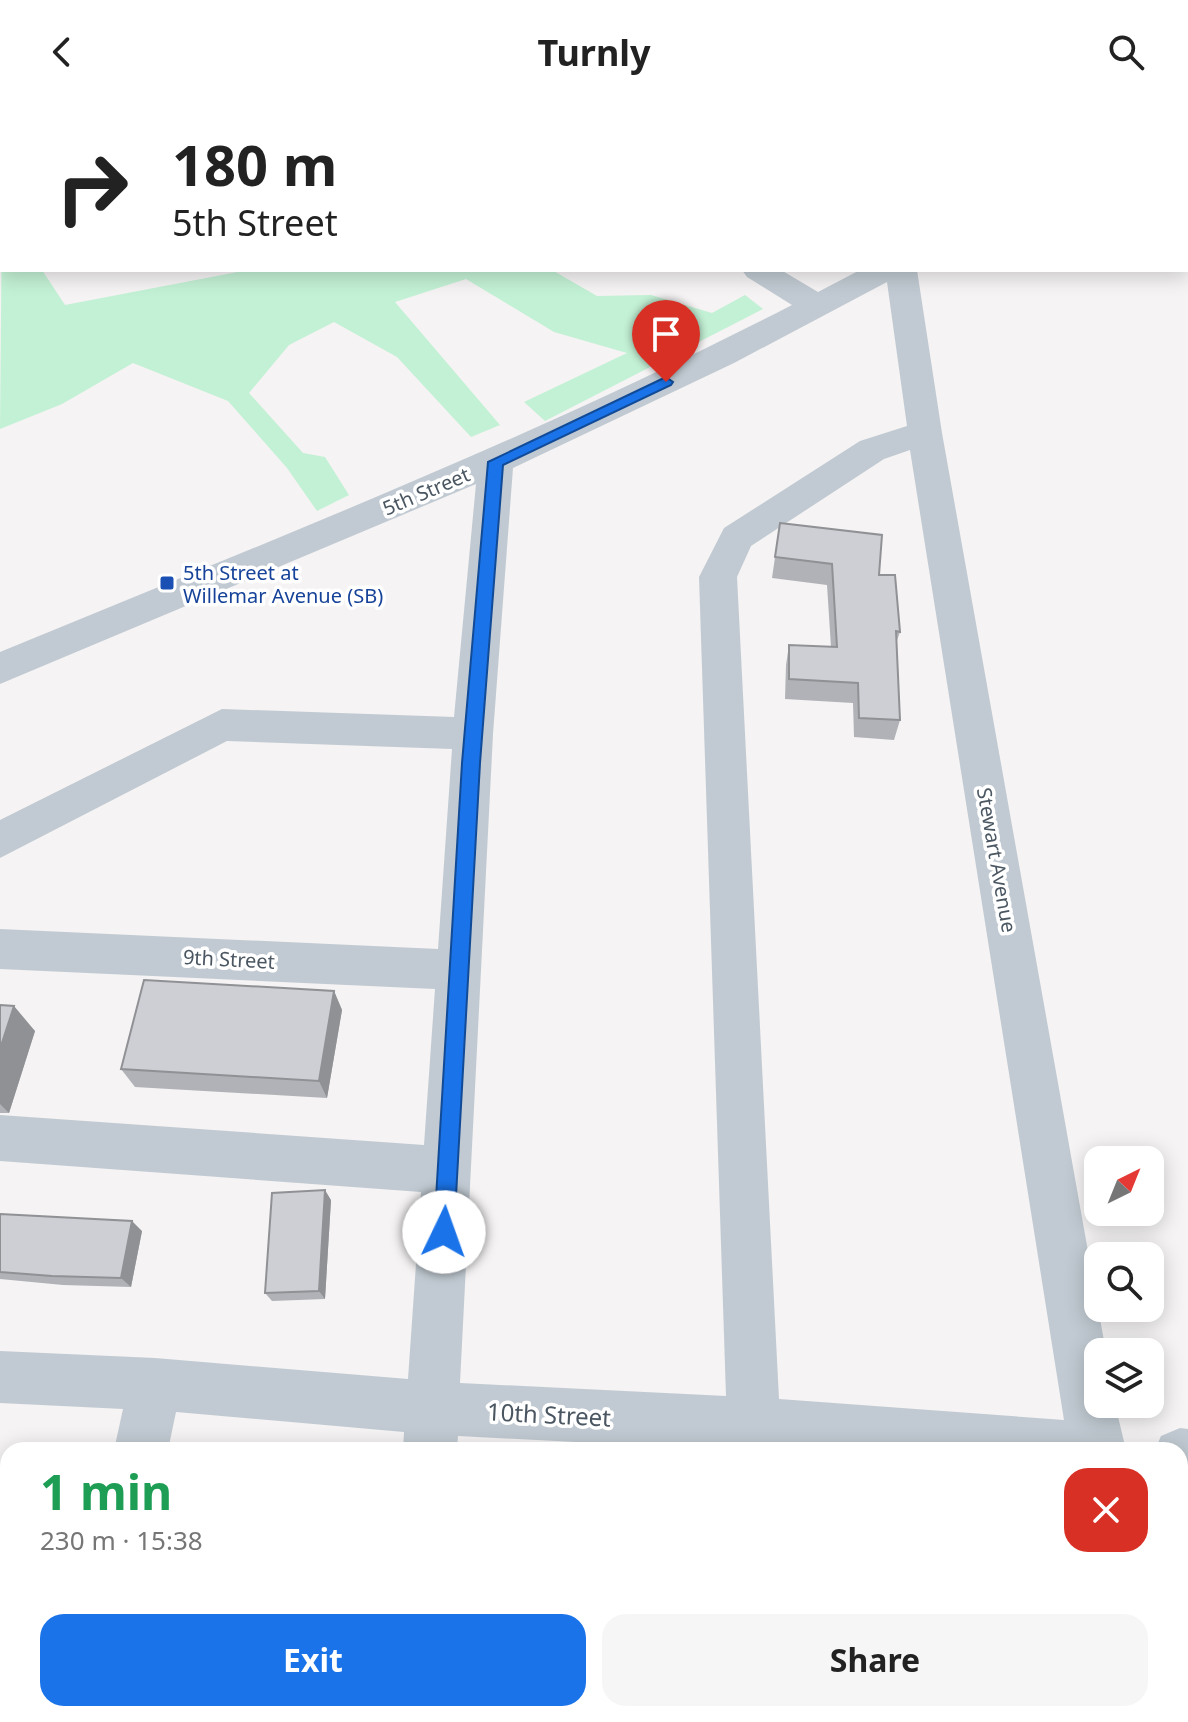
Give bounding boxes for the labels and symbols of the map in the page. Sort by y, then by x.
pin [632,300,700,382]
street label: 5th Street [378,461,474,521]
place label: 5th Street at Willemar Avenue (SB) [183,559,383,609]
marker: 5th Street at Willemar Avenue (SB) [158,574,176,592]
street label: Stewart Avenue [971,785,1023,935]
street label: 9th Street [182,943,276,975]
north arrow [1084,1146,1164,1226]
position arrow [402,1190,486,1274]
street label: 10th Street [486,1394,612,1434]

